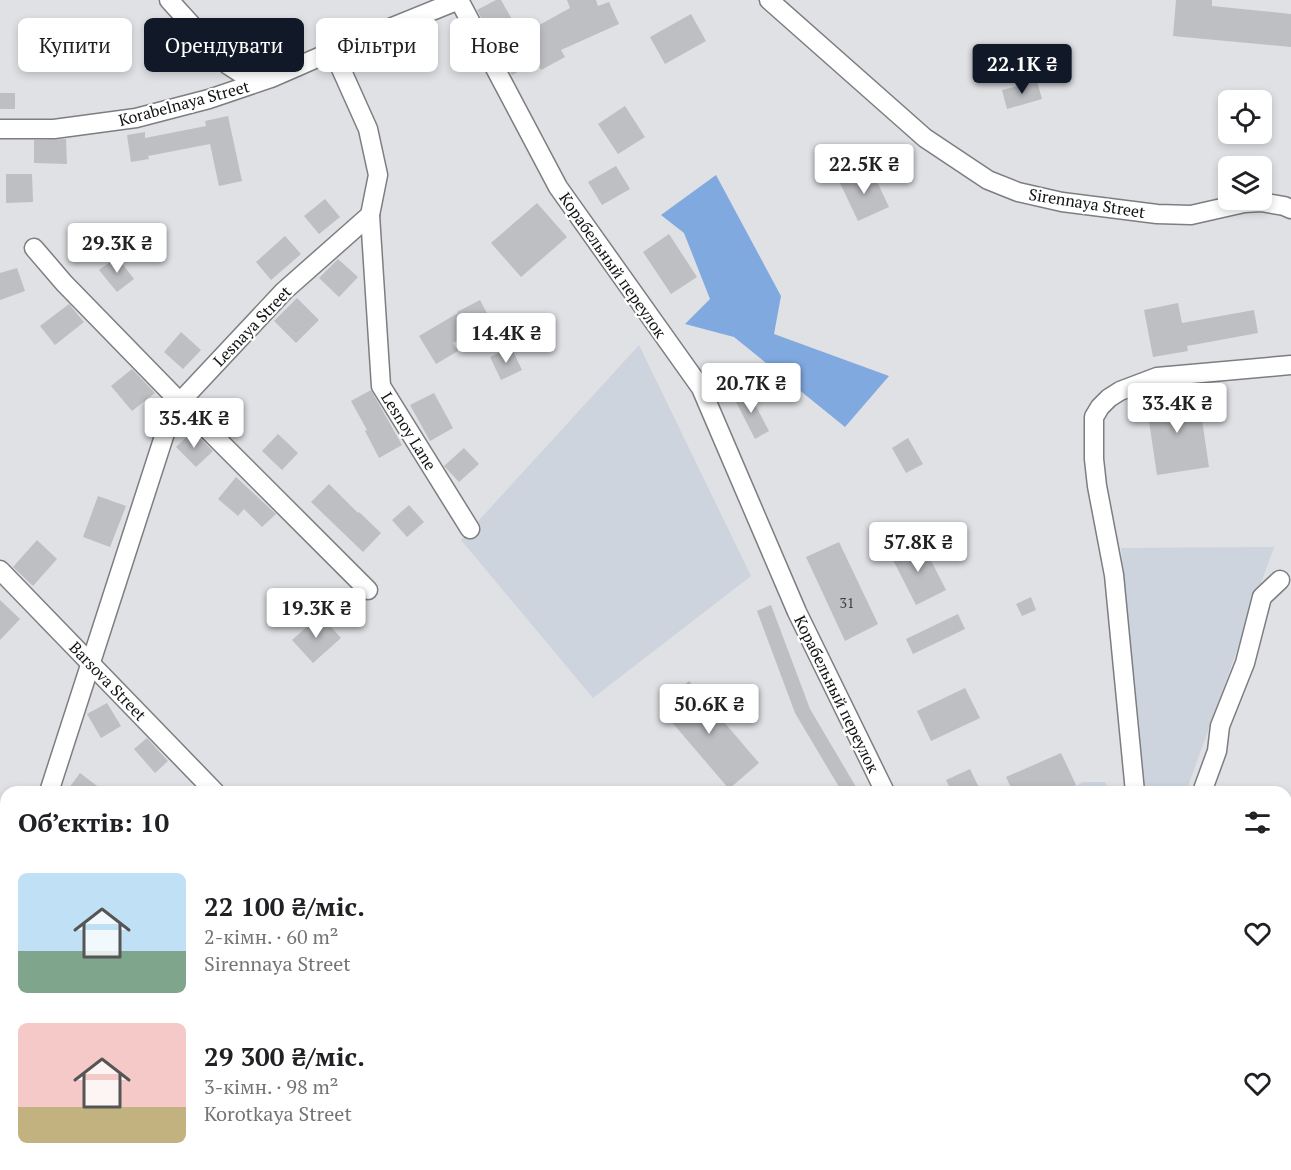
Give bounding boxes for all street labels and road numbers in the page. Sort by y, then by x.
street label: Korabelnaya Street [116,75,252,131]
street label: Sirennaya Street [1027,183,1147,223]
street label: Корабельный переулок [554,188,672,342]
street label: Lesnaya Street [208,281,296,371]
street label: Lesnoy Lane [376,388,442,474]
street label: Корабельный переулок [789,611,885,777]
street label: Barsova Street [65,637,151,725]

